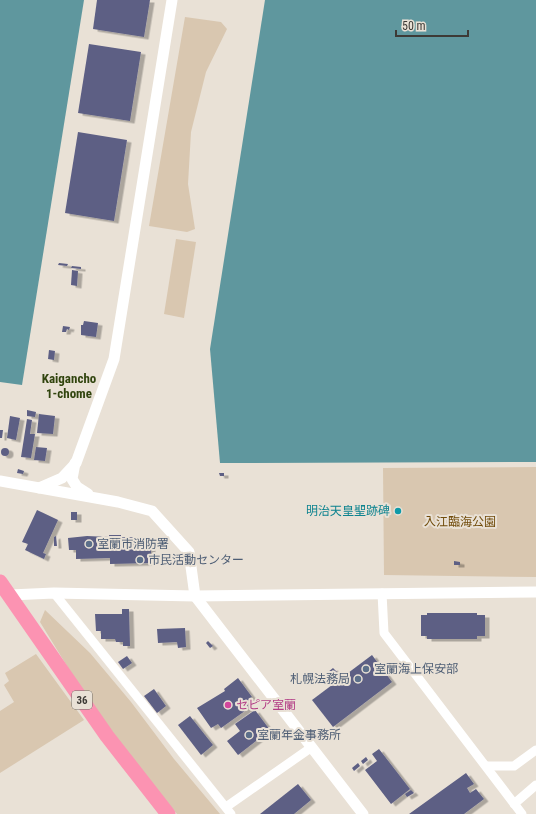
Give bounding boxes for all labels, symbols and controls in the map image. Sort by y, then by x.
scale bar [396,12,468,38]
text: 50 m [402,19,426,33]
district label: Kaigancho 1-chome [42,371,97,401]
place label: 明治天皇聖跡碑 [306,504,390,518]
marker: 明治天皇聖跡碑 [393,506,403,516]
park label: 入江臨海公園 [424,515,496,529]
place label: 室蘭市消防署 [97,537,169,551]
marker: 室蘭市消防署 [84,539,94,549]
place label: 市民活動センター [148,553,244,567]
marker: 市民活動センター [135,555,145,565]
place label: 室蘭海上保安部 [374,662,458,676]
marker: 室蘭海上保安部 [361,664,371,674]
place label: 札幌法務局 [290,672,350,686]
marker: 札幌法務局 [353,674,363,684]
road number: 36 [72,691,92,709]
place label: セピア室蘭 [236,698,296,712]
marker: セピア室蘭 [223,700,233,710]
place label: 室蘭年金事務所 [257,728,341,742]
marker: 室蘭年金事務所 [244,730,254,740]

